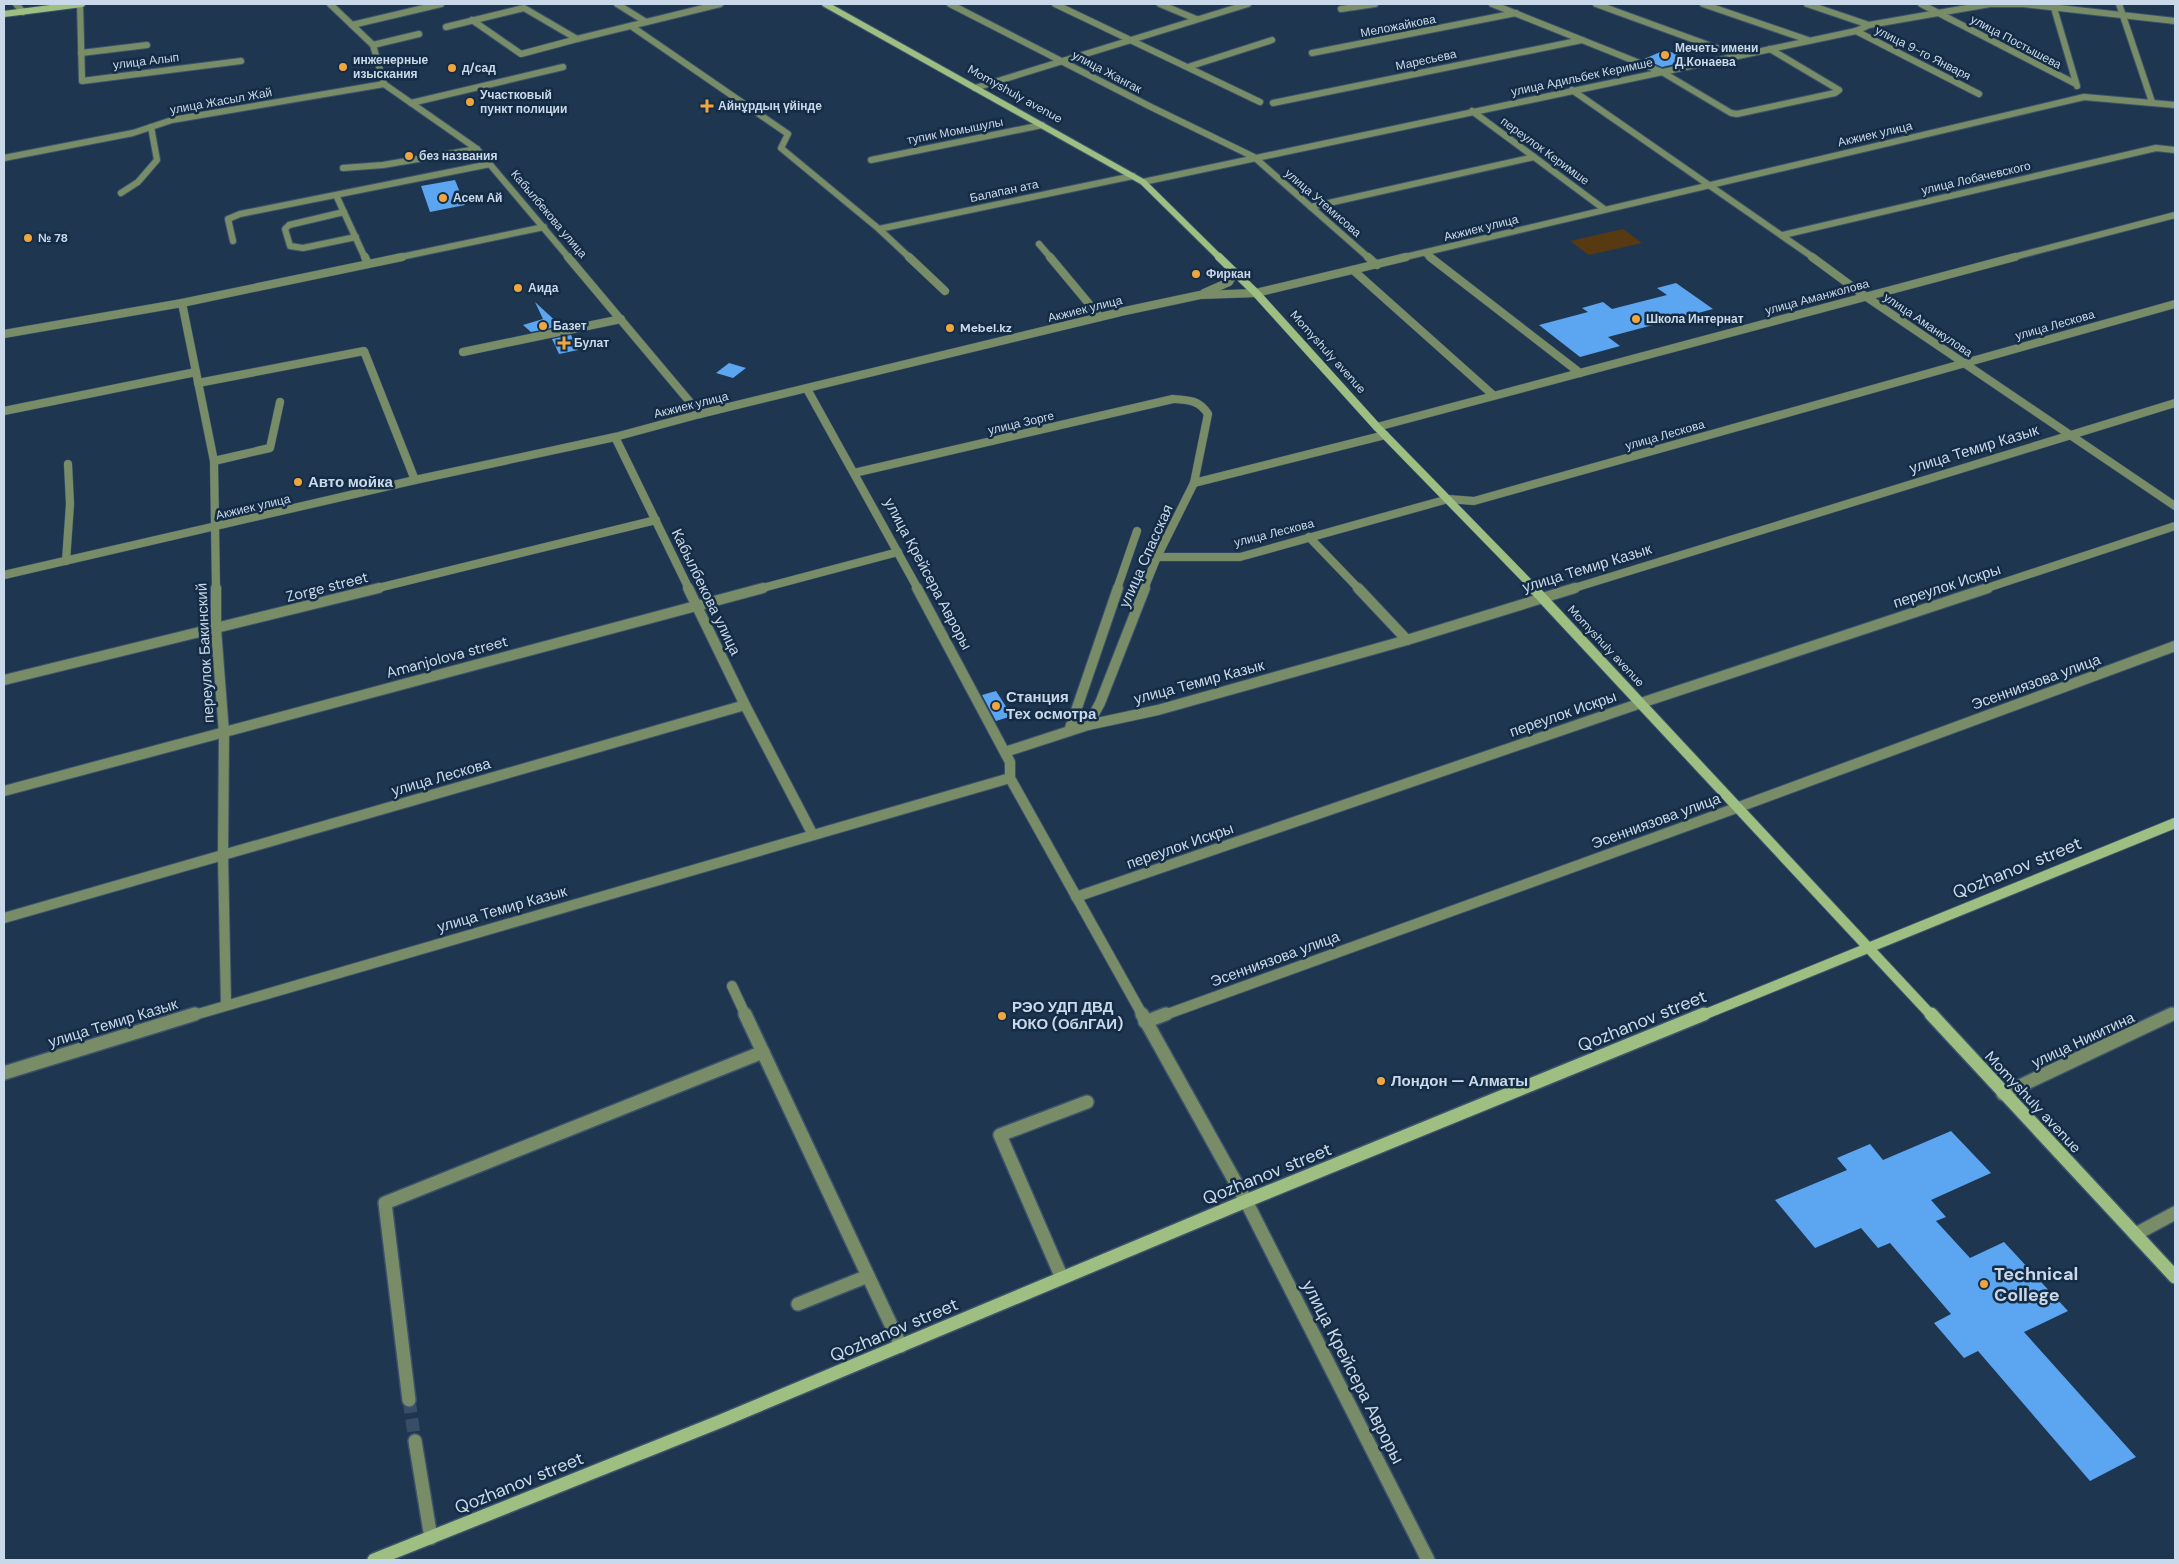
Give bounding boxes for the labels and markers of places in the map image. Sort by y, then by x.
place label: Мечеть имени Д.Конаева [1675,40,1758,70]
marker: Мечеть имени Д.Конаева [1659,49,1671,61]
place label: инженерные изыскания [353,52,428,82]
place label: д/сад [462,60,496,76]
marker: инженерные изыскания [337,61,349,73]
marker: д/сад [446,62,458,74]
place label: Участковый пункт полиции [480,87,567,117]
marker: Участковый пункт полиции [464,96,476,108]
place label: Айнұрдың үйінде [718,98,822,114]
marker: Айнұрдың үйінде [700,99,714,113]
place label: без названия [419,148,497,164]
marker: без названия [403,150,415,162]
place label: Асем Ай [453,190,502,206]
marker: Асем Ай [437,192,449,204]
place label: № 78 [38,230,68,246]
marker: № 78 [22,232,34,244]
place label: Фиркан [1206,266,1251,282]
marker: Фиркан [1190,268,1202,280]
place label: Аида [528,280,559,296]
marker: Аида [512,282,524,294]
place label: Школа Интернат [1646,311,1744,327]
marker: Школа Интернат [1630,313,1642,325]
place label: Базет [553,318,587,334]
marker: Базет [537,320,549,332]
place label: Mebel.kz [960,320,1012,336]
marker: Mebel.kz [944,322,956,334]
place label: Булат [574,335,609,351]
marker: Булат [558,337,570,349]
place label: Авто мойка [308,472,393,492]
marker: Авто мойка [292,476,304,488]
place label: Станция Тех осмотра [1006,687,1097,724]
marker: Станция Тех осмотра [990,700,1002,712]
place label: РЭО УДП ДВД ЮКО (ОблГАИ) [1012,997,1123,1034]
marker: РЭО УДП ДВД ЮКО (ОблГАИ) [996,1010,1008,1022]
place label: Лондон — Алматы [1391,1071,1528,1091]
marker: Лондон — Алматы [1375,1075,1387,1087]
place label: Technical College [1994,1262,2078,1307]
marker: Technical College [1978,1278,1990,1290]

